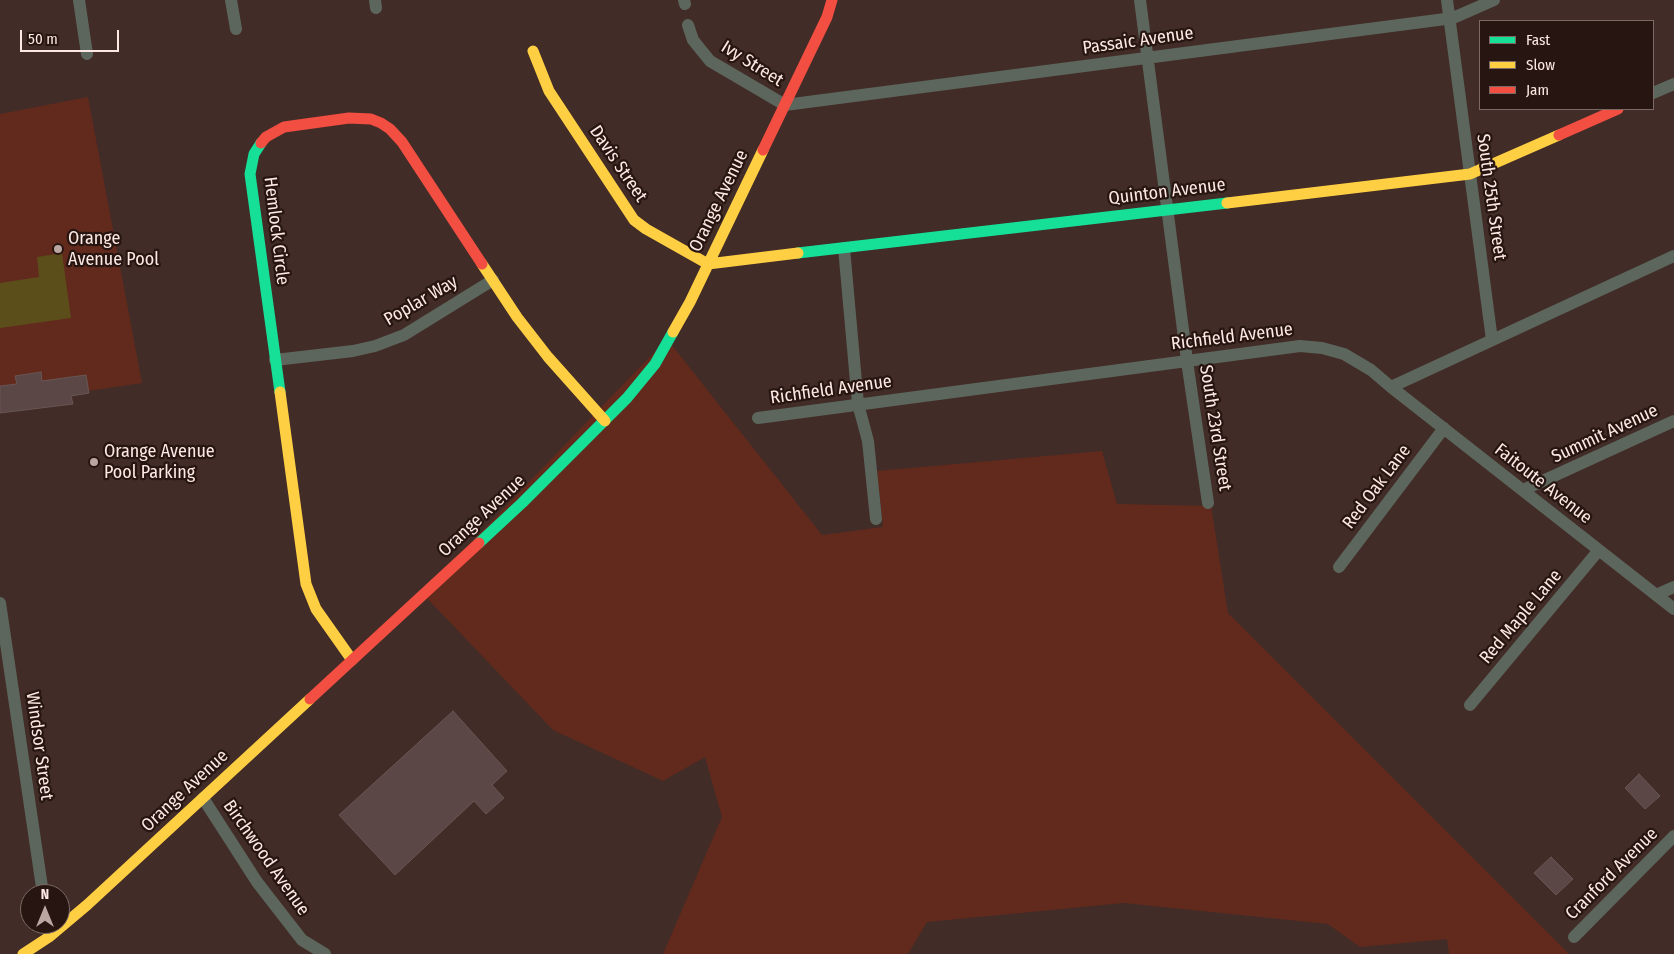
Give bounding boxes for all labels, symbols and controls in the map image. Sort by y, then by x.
scale bar [22,20,121,52]
legend [1479,20,1654,110]
street label: Passaic Avenue [1081,23,1195,59]
text: 50 m [28,30,58,48]
text: Fast [1526,31,1550,49]
street label: Ivy Street [717,36,787,92]
text: Slow [1526,56,1555,74]
text: Jam [1526,81,1549,99]
street label: Davis Street [585,122,651,206]
street label: South 25th Street [1471,132,1511,262]
street label: Orange Avenue [685,147,753,255]
street label: Quinton Avenue [1107,174,1227,210]
street label: Hemlock Circle [259,176,293,286]
place label: Orange Avenue Pool [68,228,159,270]
marker: Orange Avenue Pool [52,243,64,255]
street label: Poplar Way [380,271,462,331]
street label: Richfield Avenue [1170,319,1294,355]
street label: South 23rd Street [1194,363,1236,493]
street label: Richfield Avenue [769,371,893,409]
street label: Summit Avenue [1548,400,1662,468]
street label: Faitoute Avenue [1490,439,1596,529]
place label: Orange Avenue Pool Parking [104,441,215,484]
street label: Red Oak Lane [1338,441,1416,533]
marker: Orange Avenue Pool Parking [88,456,100,468]
street label: Orange Avenue [434,470,530,562]
street label: Red Maple Lane [1475,565,1567,669]
street label: Windsor Street [21,690,57,802]
street label: Orange Avenue [137,745,233,837]
street label: Birchwood Avenue [218,796,314,920]
street label: Cranford Avenue [1561,823,1663,925]
north arrow [20,884,70,934]
text: N [41,886,49,903]

